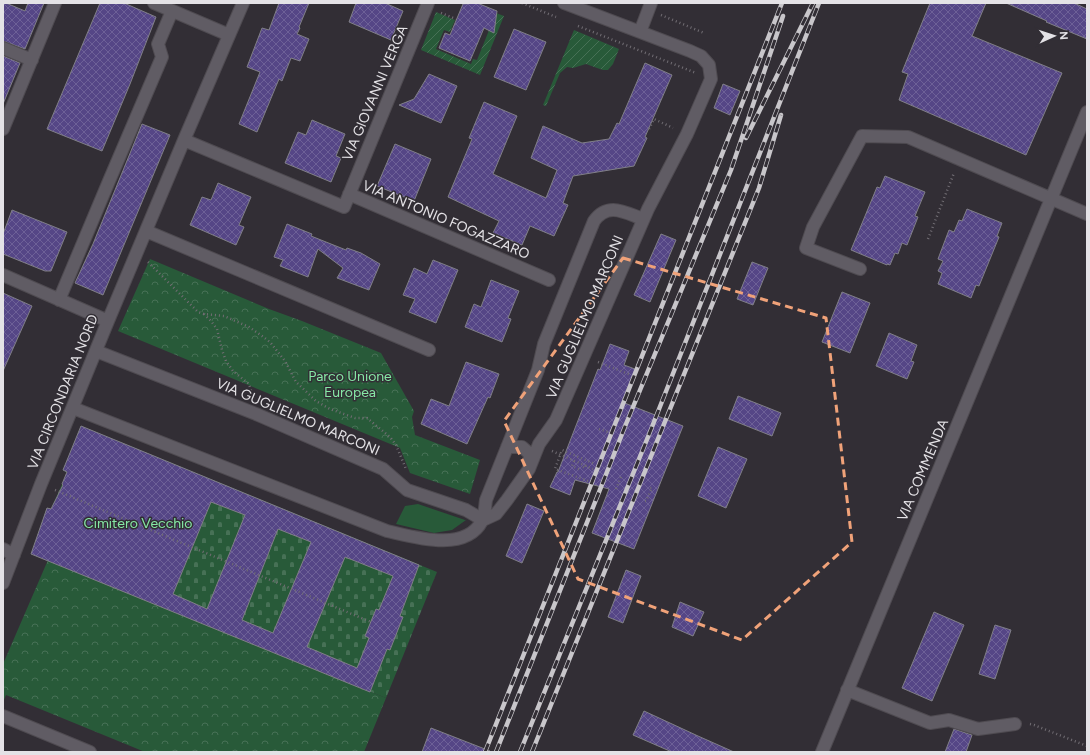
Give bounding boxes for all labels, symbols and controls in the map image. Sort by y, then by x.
north arrow [1034,16,1074,56]
street label: VIA GIOVANNI VERGA [339,22,411,163]
text: N [1057,31,1070,40]
street label: VIA ANTONIO FOGAZZARO [360,177,532,263]
street label: VIA GUGLIELMO MARCONI [543,233,627,401]
street label: VIA CIRCONDARIA NORD [24,312,102,472]
park label: Parco Unione Europea [308,368,392,401]
street label: VIA GUGLIELMO MARCONI [214,375,382,459]
street label: VIA COMMENDA [894,416,952,524]
park label: Cimitero Vecchio [84,515,192,532]

